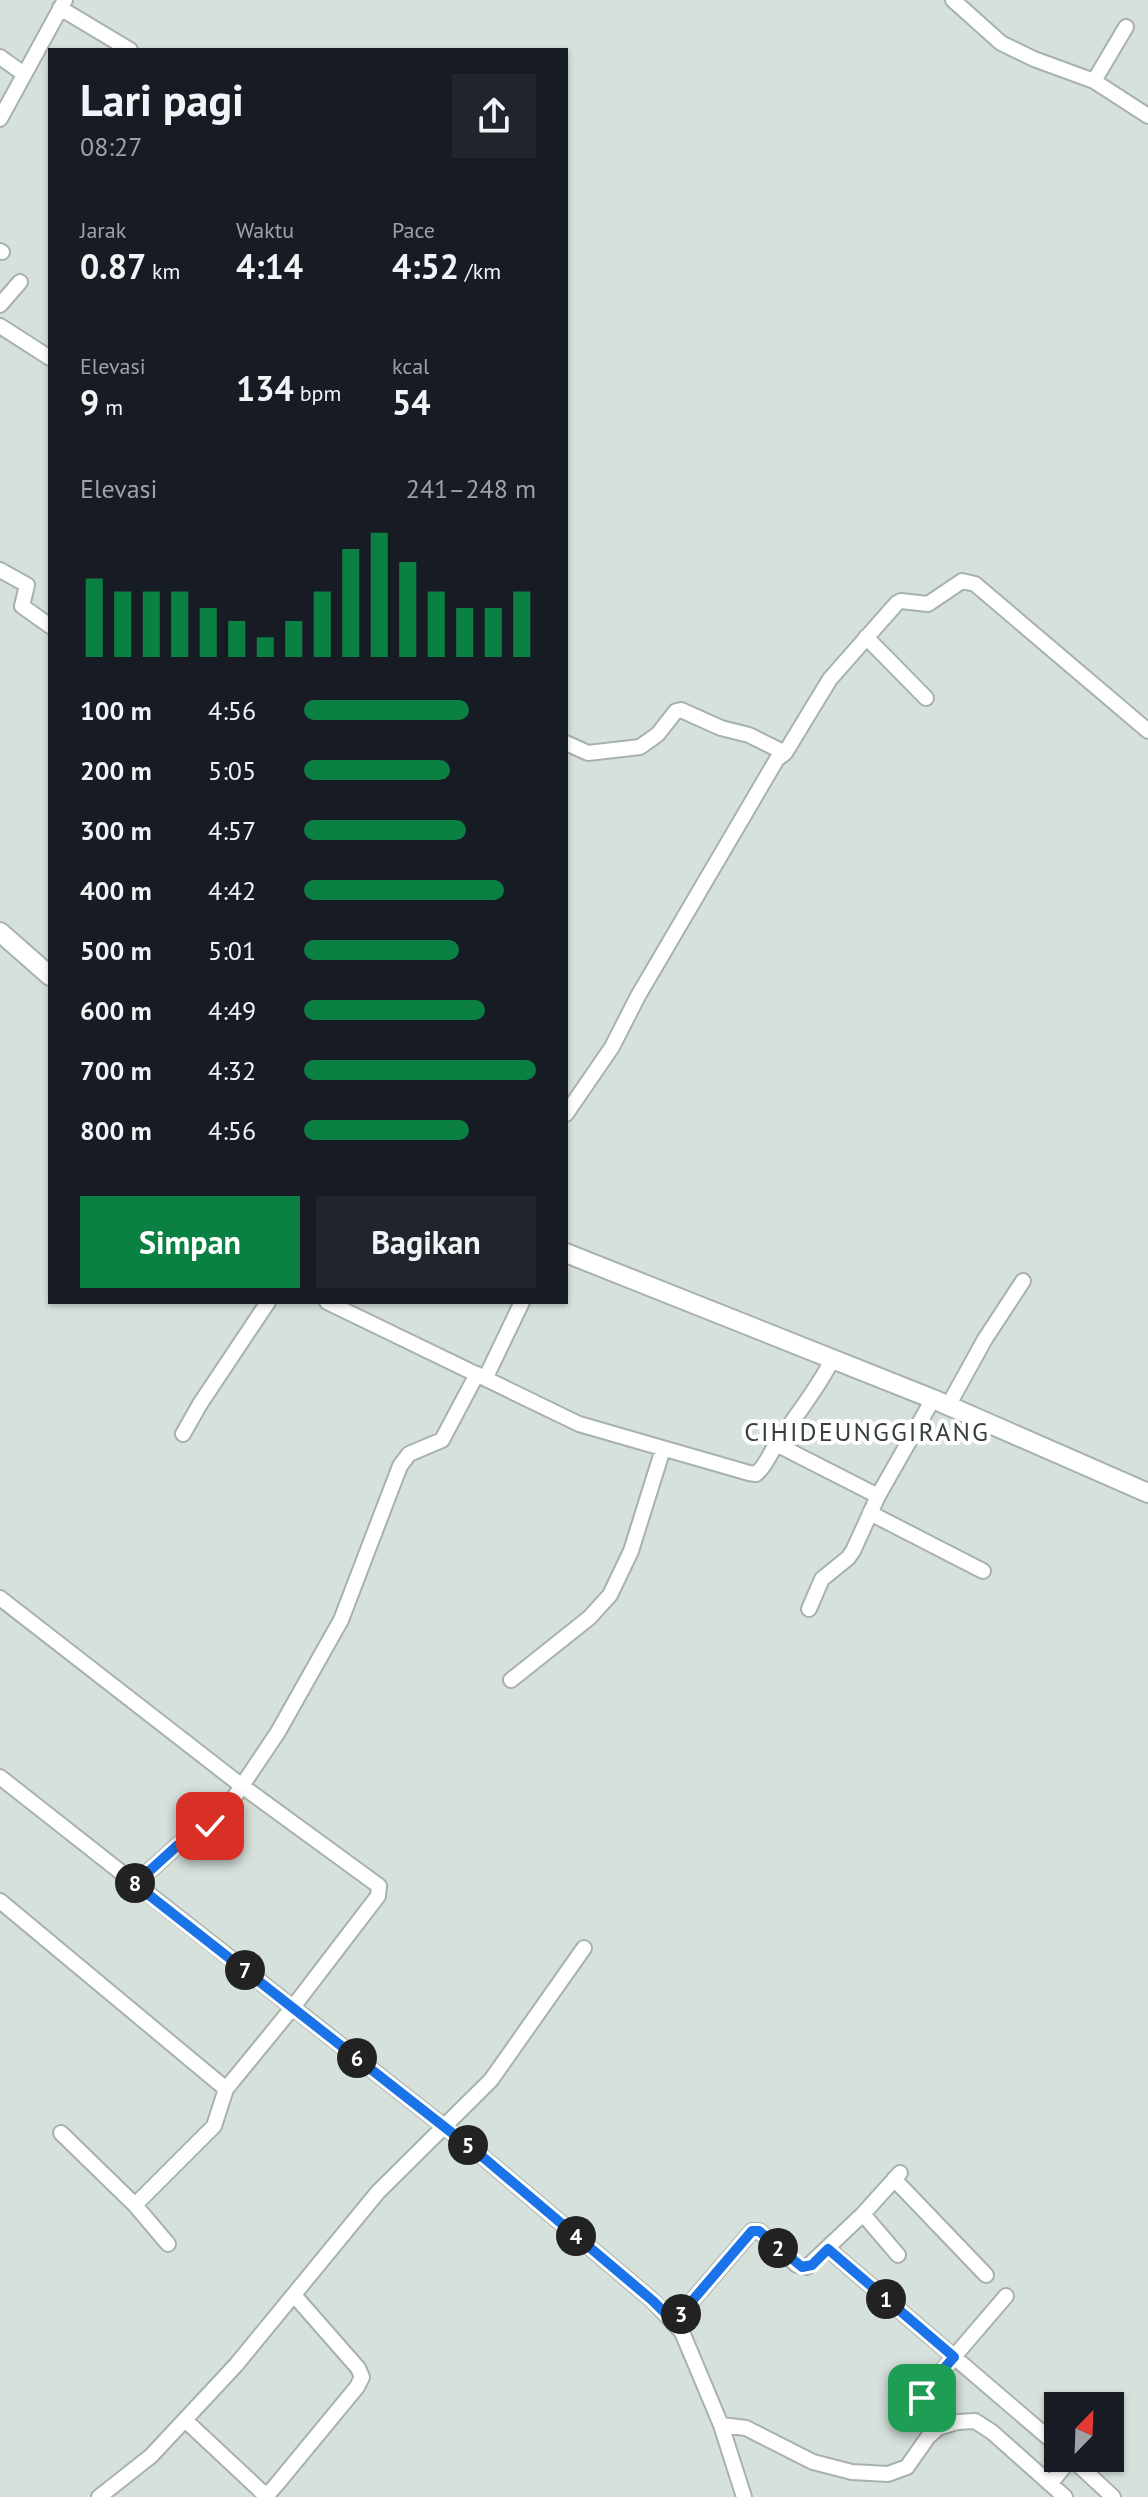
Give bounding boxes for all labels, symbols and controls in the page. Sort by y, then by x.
text: Lari pagi [80,71,244,128]
button: share [452,74,536,158]
text: 08:27 [80,130,142,163]
text: Jarak [80,216,126,244]
text: Waktu [236,216,294,244]
text: Pace [392,216,435,244]
text: 0.87 [80,244,146,288]
text: 4:14 [236,244,303,288]
text: 4:52 [392,244,459,288]
text: km [146,257,180,285]
text: /km [459,257,501,285]
text: Elevasi [80,352,146,380]
text: kcal [392,352,430,380]
text: 134 [236,366,294,410]
text: bpm [294,379,341,407]
text: 9 [80,380,99,424]
text: 54 [392,380,431,424]
text: m [99,393,123,421]
text: Elevasi [80,472,158,505]
text: 241–248 m [406,472,536,505]
text: 100 m [80,694,152,727]
text: 4:56 [208,694,256,727]
text: 200 m [80,754,152,787]
text: 5:05 [208,754,256,787]
text: 300 m [80,814,152,847]
text: 4:57 [208,814,256,847]
text: 400 m [80,874,152,907]
text: 4:42 [208,874,256,907]
text: 500 m [80,934,152,967]
text: 5:01 [208,934,256,967]
text: 600 m [80,994,152,1027]
text: 4:49 [208,994,256,1027]
text: 700 m [80,1054,152,1087]
text: 4:32 [208,1054,256,1087]
text: 800 m [80,1114,152,1147]
text: 4:56 [208,1114,256,1147]
button: Simpan [80,1196,300,1288]
button: Bagikan [316,1196,536,1288]
district label: CIHIDEUNGGIRANG [744,1415,990,1448]
pin [176,1792,244,1860]
icon: check [188,1804,232,1848]
pin: 8 [115,1863,155,1903]
text: 8 [129,1869,141,1897]
pin: 7 [225,1950,265,1990]
text: 7 [239,1956,251,1984]
pin: 6 [337,2038,377,2078]
text: 6 [351,2044,363,2072]
pin: 5 [448,2125,488,2165]
text: 5 [462,2131,474,2159]
pin: 4 [556,2216,596,2256]
text: 4 [570,2222,582,2250]
pin: 2 [758,2228,798,2268]
text: 2 [772,2234,784,2262]
pin: 1 [866,2279,906,2319]
text: 1 [880,2285,892,2313]
pin: 3 [661,2294,701,2334]
text: 3 [675,2300,687,2328]
pin [888,2364,956,2432]
icon: arrive [900,2376,944,2420]
north arrow [1044,2392,1124,2472]
map controls [1044,2392,1124,2472]

